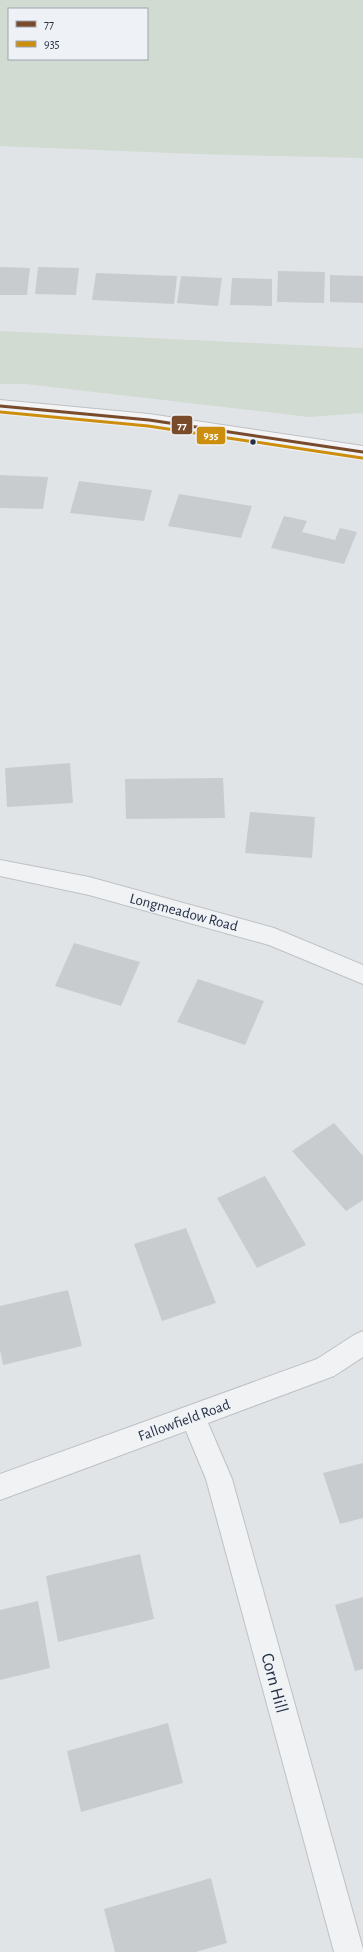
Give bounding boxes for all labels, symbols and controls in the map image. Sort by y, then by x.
legend [8,8,148,60]
text: 77 [44,18,54,30]
text: 935 [44,38,60,50]
line badge: 77 [171,415,193,435]
text: 77 [177,420,187,431]
line badge: 935 [196,426,226,445]
text: 935 [204,430,219,441]
unlabelled marker [248,437,258,447]
street label: Longmeadow Road [128,891,240,934]
street label: Fallowfield Road [136,1397,232,1444]
street label: Corn Hill [257,1651,291,1715]

